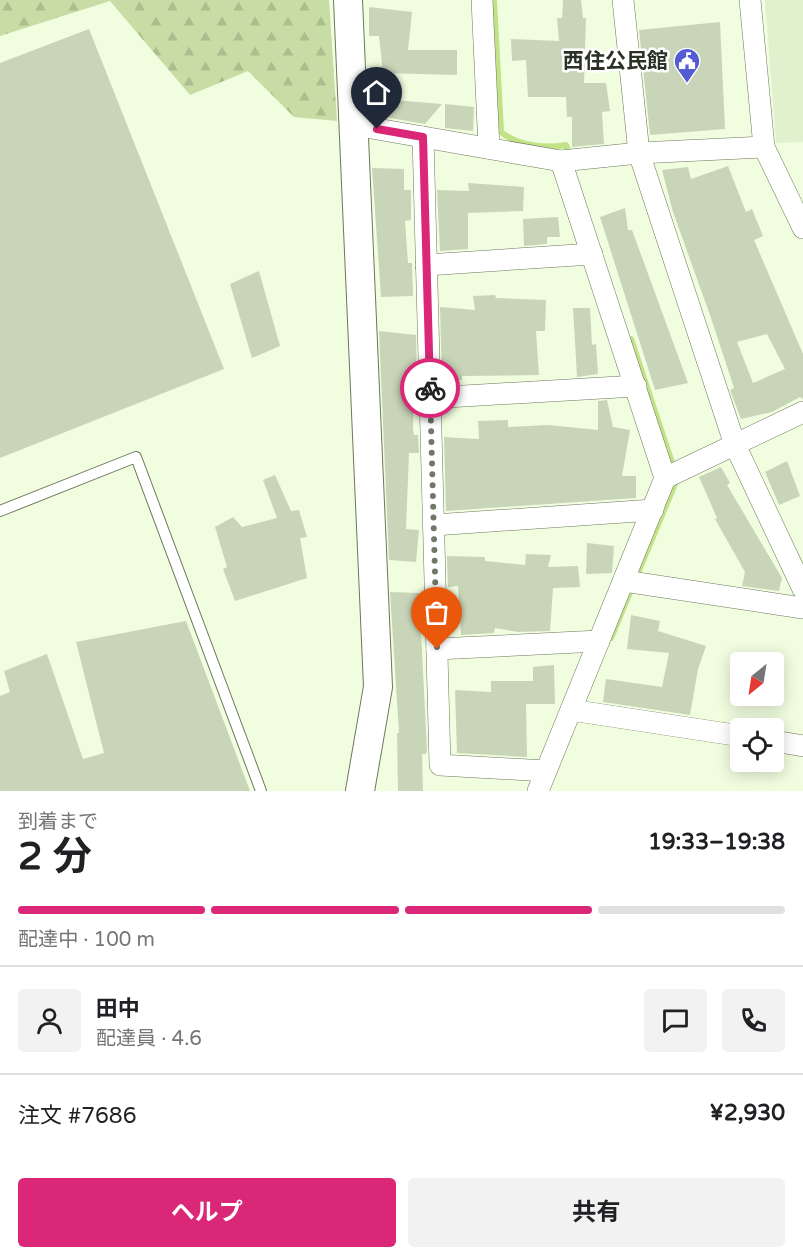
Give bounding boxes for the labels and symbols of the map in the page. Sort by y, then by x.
public building icon: 西住公民館 [672,46,702,84]
place label: 西住公民館 [563,49,668,74]
pin [351,67,402,129]
courier [400,358,460,418]
pin [411,587,462,649]
north arrow [730,652,784,706]

